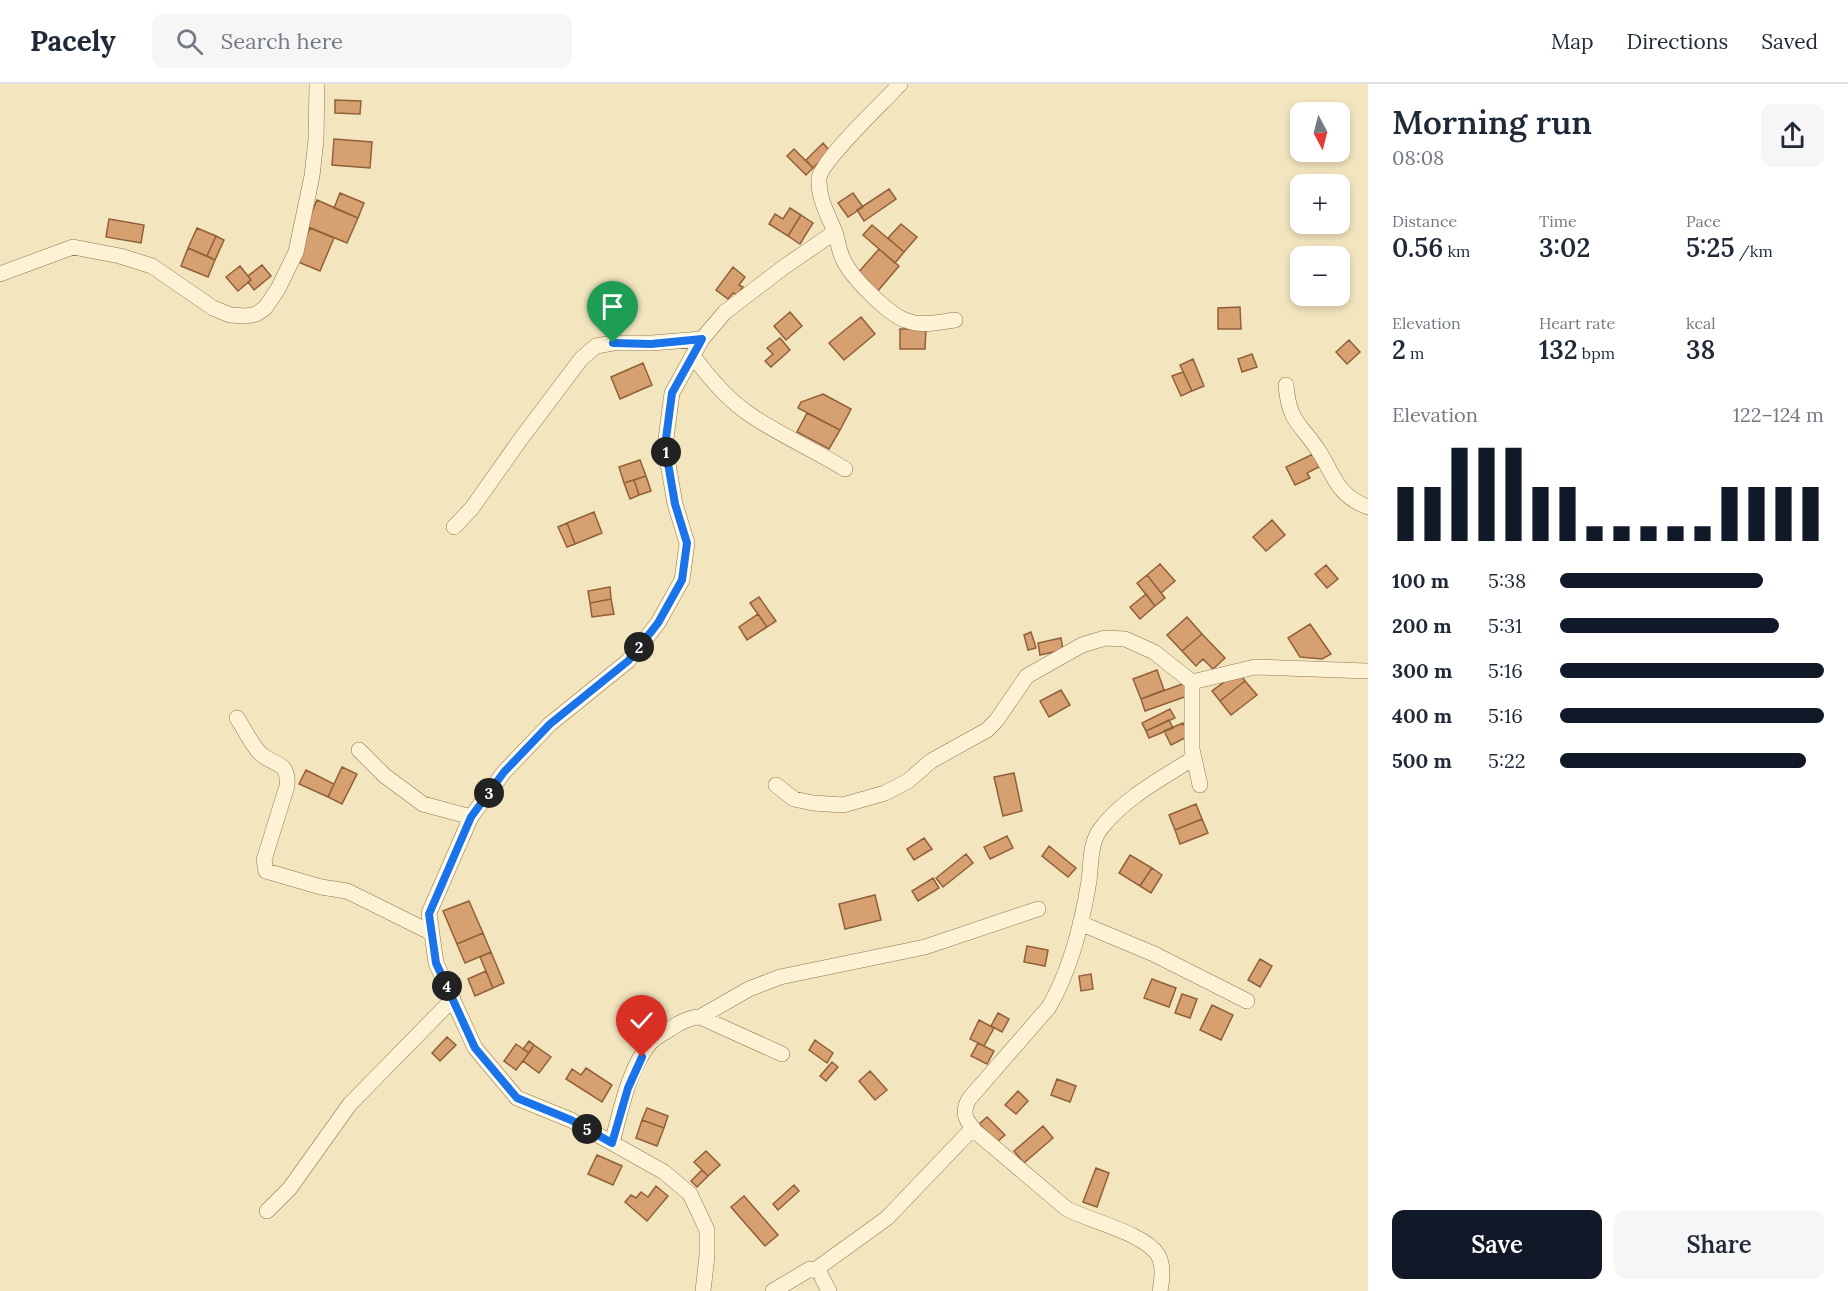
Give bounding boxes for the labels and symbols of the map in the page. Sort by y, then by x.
north arrow [1290,102,1350,162]
pin [587,281,638,343]
pin: 1 [651,437,681,467]
pin: 2 [624,632,654,662]
pin: 3 [474,778,504,808]
pin: 4 [432,971,462,1001]
pin [616,995,667,1057]
pin: 5 [572,1114,602,1144]

